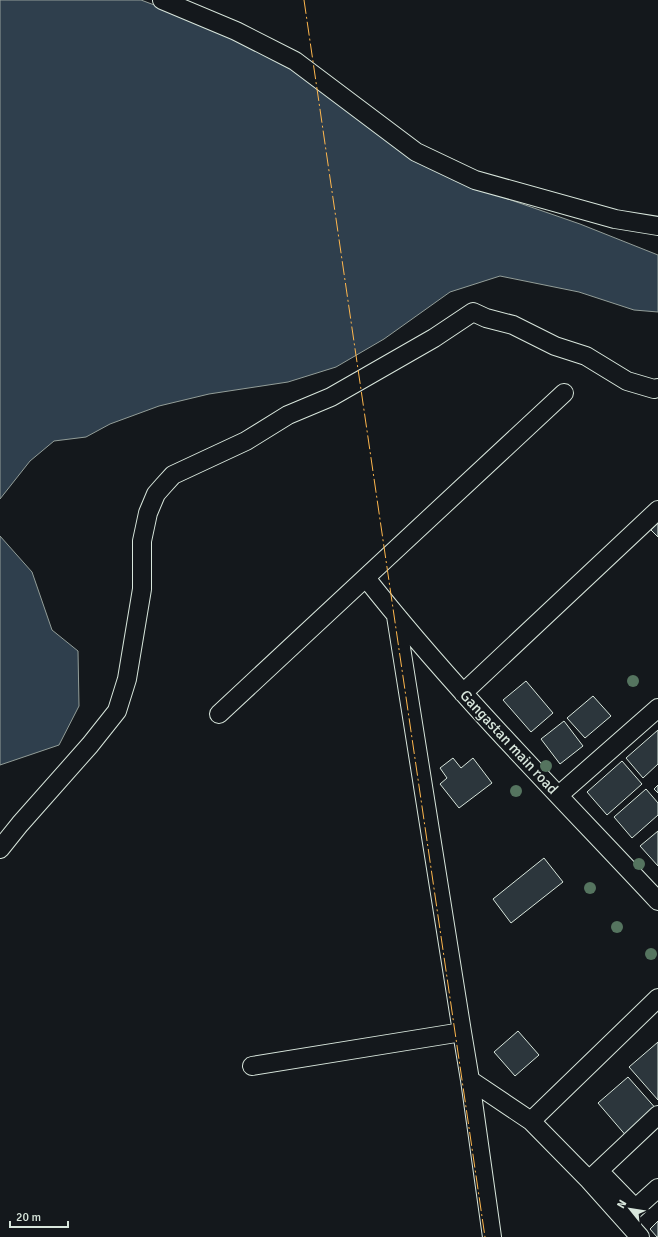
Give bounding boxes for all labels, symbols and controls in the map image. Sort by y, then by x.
street label: Gangastan main road [456,686,562,798]
north arrow [610,1189,650,1229]
text: N [614,1198,629,1211]
scale bar [10,1203,68,1229]
text: 20 m [16,1210,41,1225]

